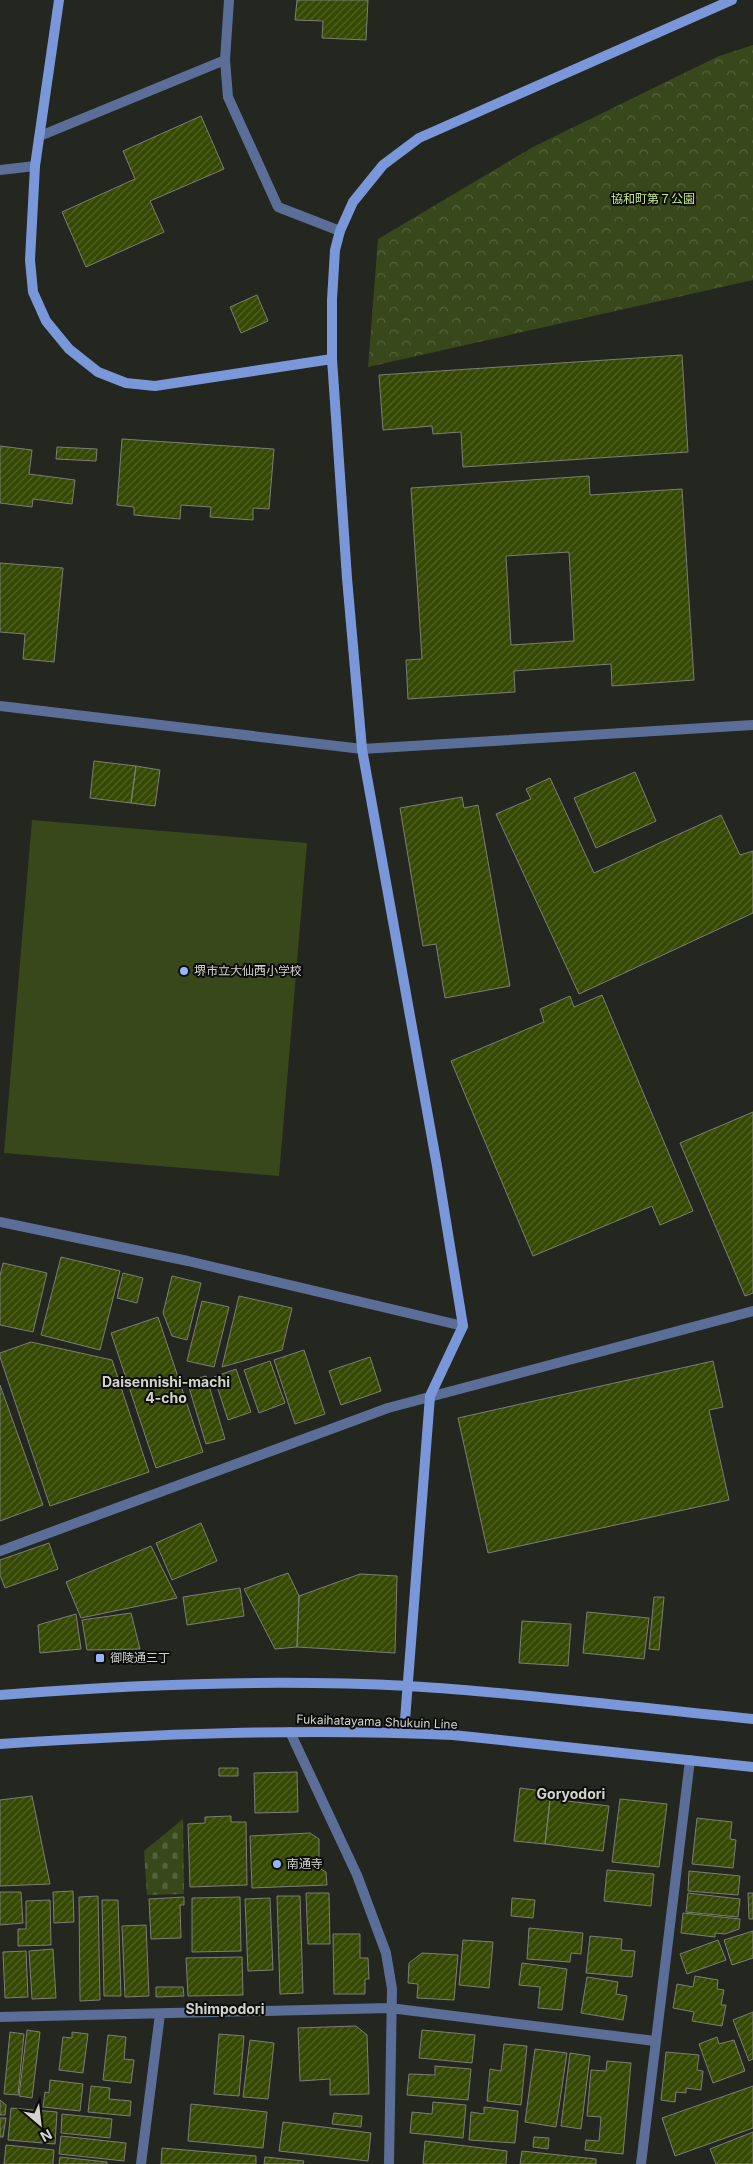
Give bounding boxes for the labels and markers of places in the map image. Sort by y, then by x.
place label: 堺市立大仙西小学校 [194,963,302,978]
marker: 堺市立大仙西小学校 [178,965,190,977]
place label: 御陵通三丁 [110,1650,170,1665]
marker: 御陵通三丁 [94,1652,106,1664]
place label: 南通寺 [287,1856,323,1871]
marker: 南通寺 [271,1858,283,1870]

